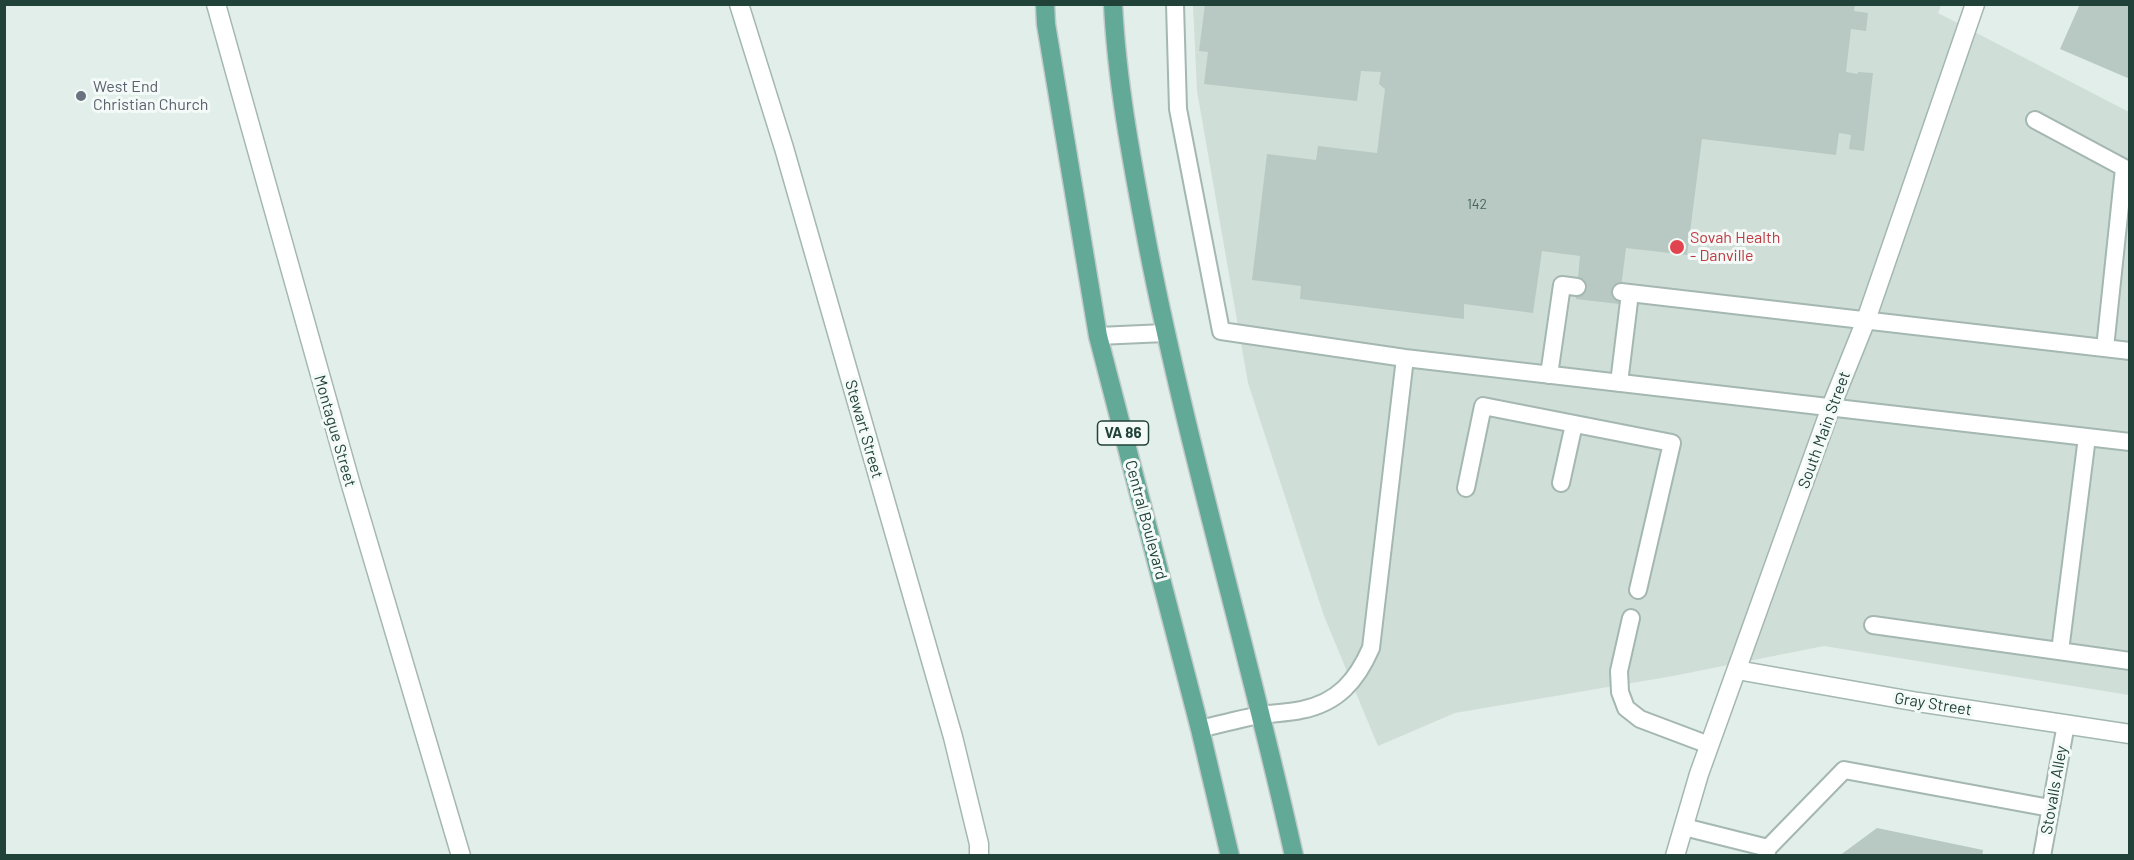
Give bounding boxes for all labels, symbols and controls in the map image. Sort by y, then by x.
place label: West End Christian Church [93,77,208,115]
marker: West End Christian Church [74,89,88,103]
house number: 142 [1467,196,1487,212]
place label: Sovah Health - Danville [1690,228,1780,266]
marker: Sovah Health - Danville [1668,238,1686,256]
street label: South Main Street [1794,369,1854,491]
street label: Montague Street [310,373,360,489]
street label: Stewart Street [841,378,887,480]
road number: VA 86 [1098,421,1148,445]
street label: Central Boulevard [1121,458,1171,582]
street label: Gray Street [1893,688,1973,720]
street label: Stovalls Alley [2037,744,2071,836]

